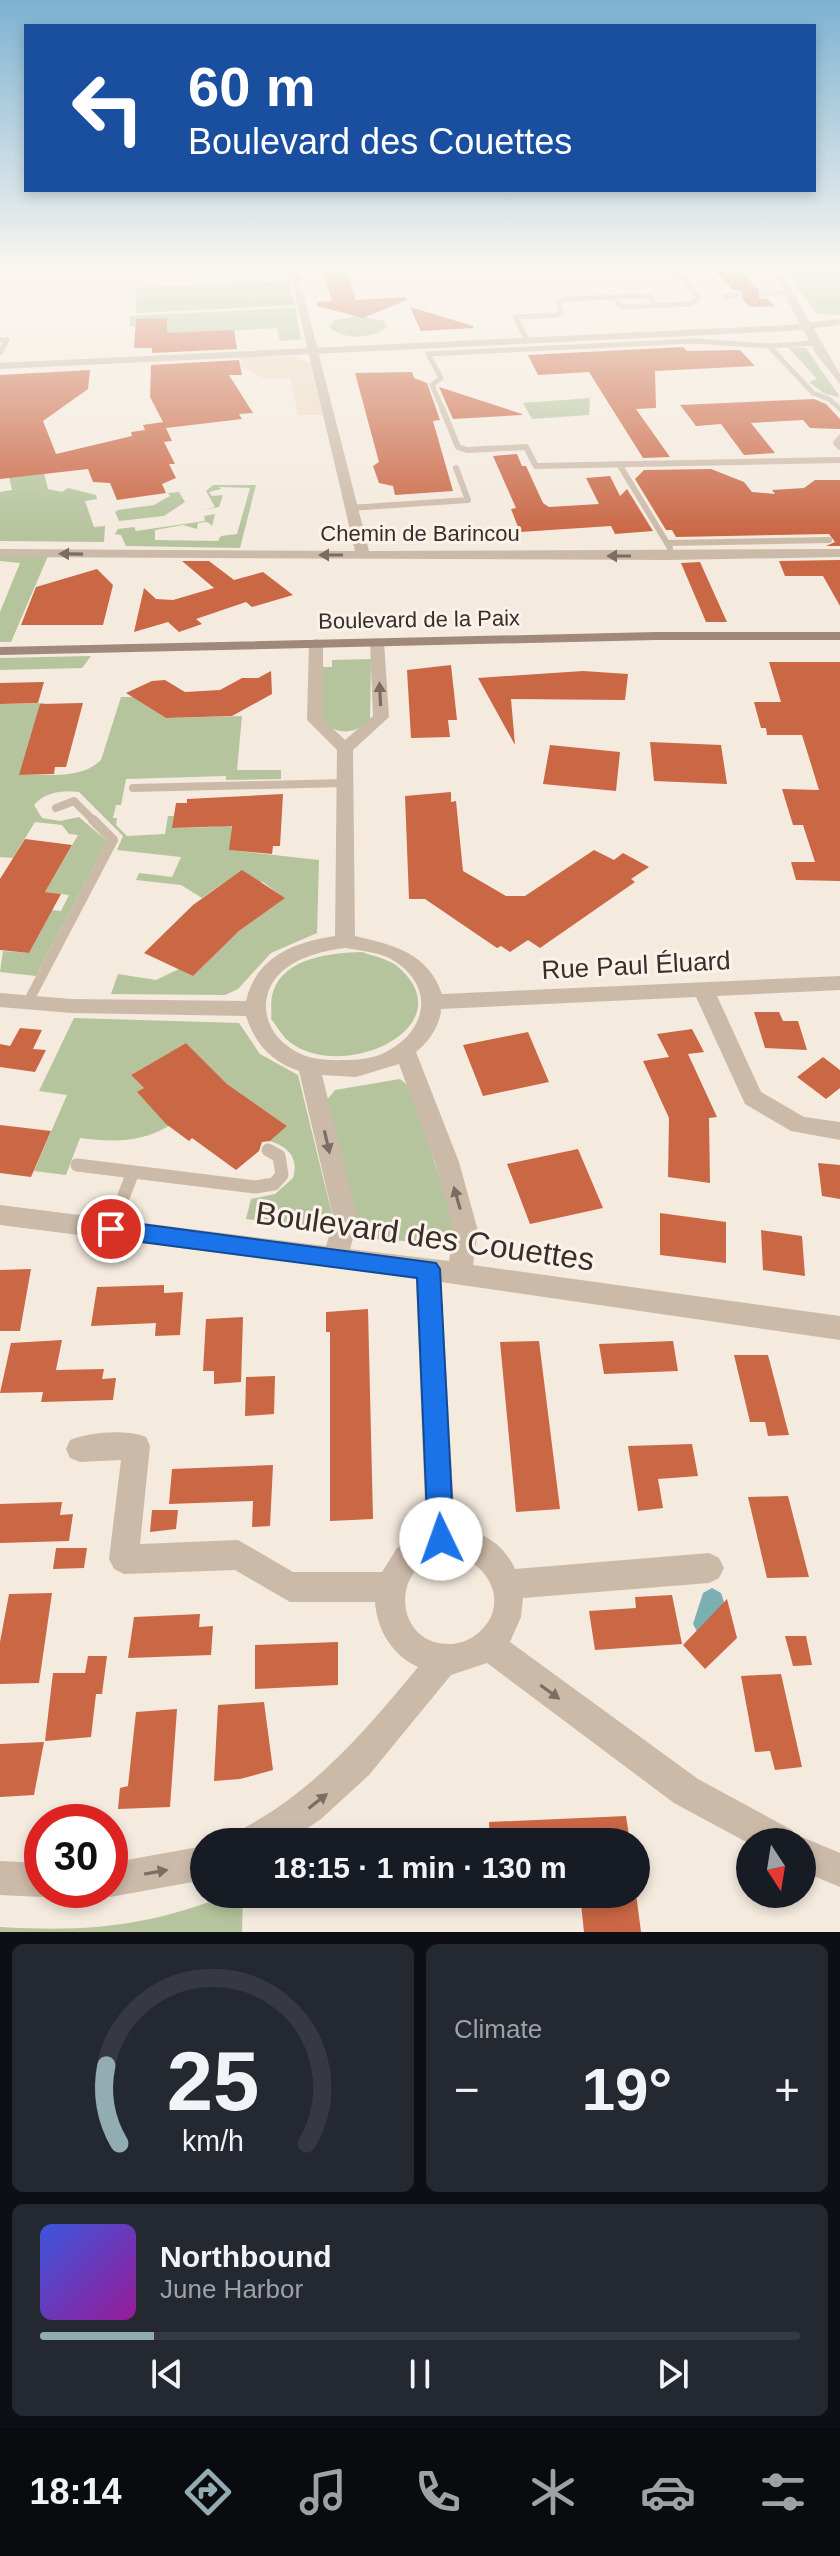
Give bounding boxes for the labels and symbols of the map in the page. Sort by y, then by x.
street label: Chemin de Barincou [320,521,520,546]
one-way arrow [58,548,83,560]
one-way arrow [318,549,343,561]
one-way arrow [606,550,631,562]
street label: Boulevard de la Paix [318,605,520,634]
one-way arrow [373,681,386,706]
street label: Rue Paul Éluard [541,945,731,985]
one-way arrow [322,1130,334,1155]
one-way arrow [451,1186,463,1211]
street label: Boulevard des Couettes [253,1194,597,1278]
pin [77,1195,145,1263]
position arrow [399,1497,483,1581]
one-way arrow [539,1684,560,1700]
one-way arrow [308,1794,328,1810]
speed limit sign: 30 [24,1804,128,1908]
north arrow [736,1828,816,1908]
one-way arrow [144,1865,169,1877]

